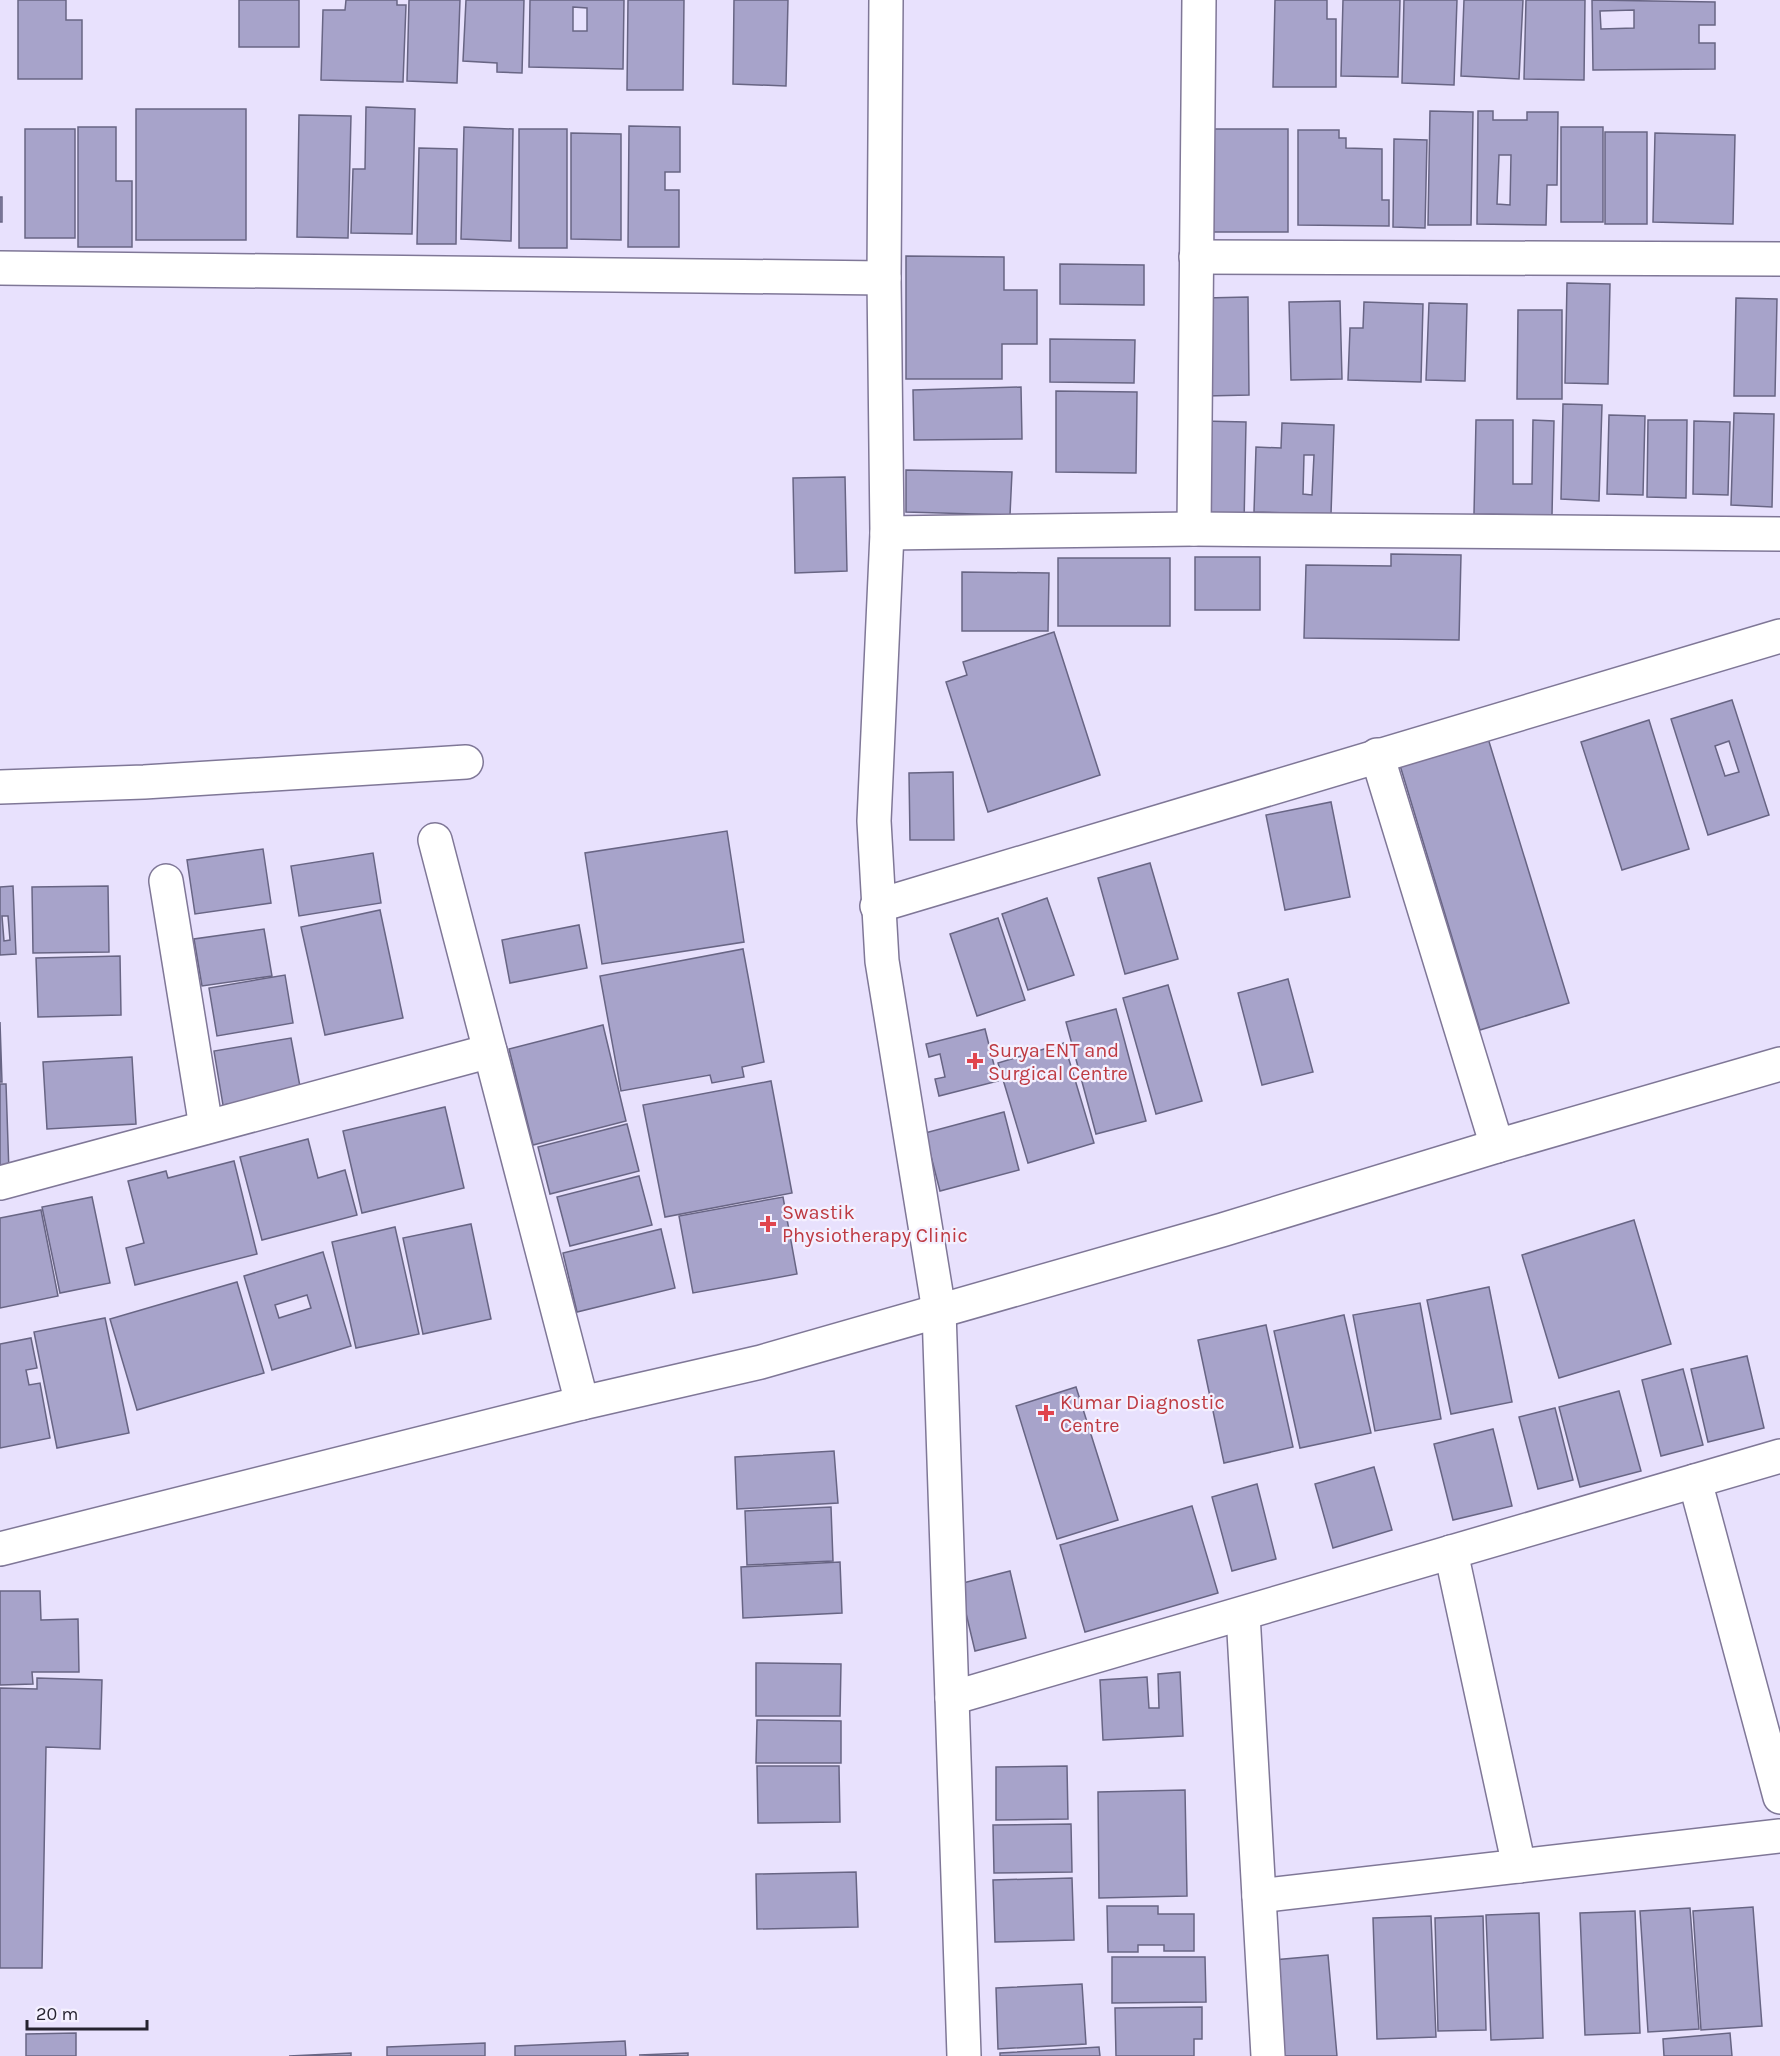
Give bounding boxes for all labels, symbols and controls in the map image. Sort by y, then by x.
place label: Surya ENT and Surgical Centre [988,1039,1128,1085]
marker: Surya ENT and Surgical Centre [966,1052,984,1070]
place label: Swastik Physiotherapy Clinic [782,1201,968,1247]
marker: Swastik Physiotherapy Clinic [759,1215,777,1233]
place label: Kumar Diagnostic Centre [1060,1391,1225,1437]
marker: Kumar Diagnostic Centre [1037,1404,1055,1422]
scale bar [27,1993,147,2031]
text: 20 m [36,2003,78,2025]

